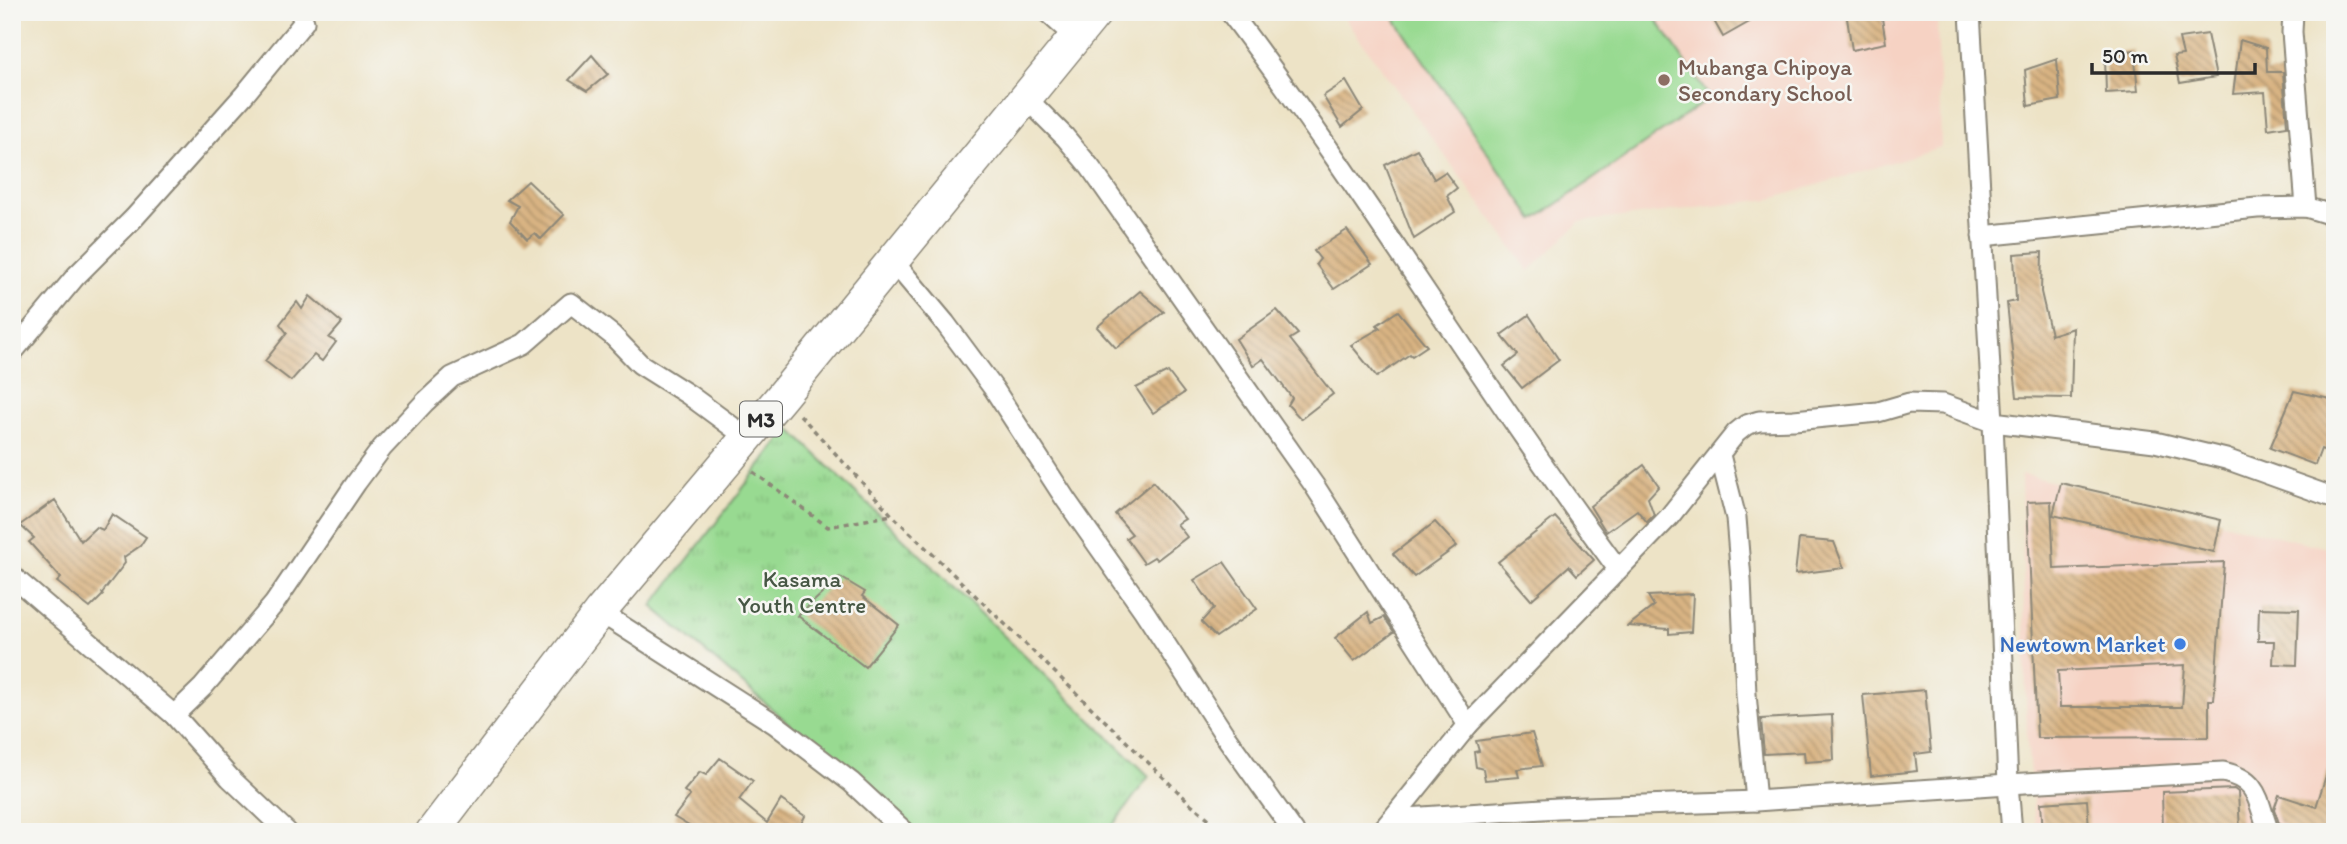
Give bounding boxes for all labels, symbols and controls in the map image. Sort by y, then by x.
scale bar [2092,32,2254,76]
text: 50 m [2102,43,2149,68]
place label: Mubanga Chipoya Secondary School [1678,53,1853,107]
marker: Mubanga Chipoya Secondary School [1656,72,1672,88]
road number: M3 [740,402,782,436]
park label: Kasama Youth Centre [738,565,866,619]
place label: Newtown Market [2000,630,2166,658]
marker: Newtown Market [2172,636,2188,652]

